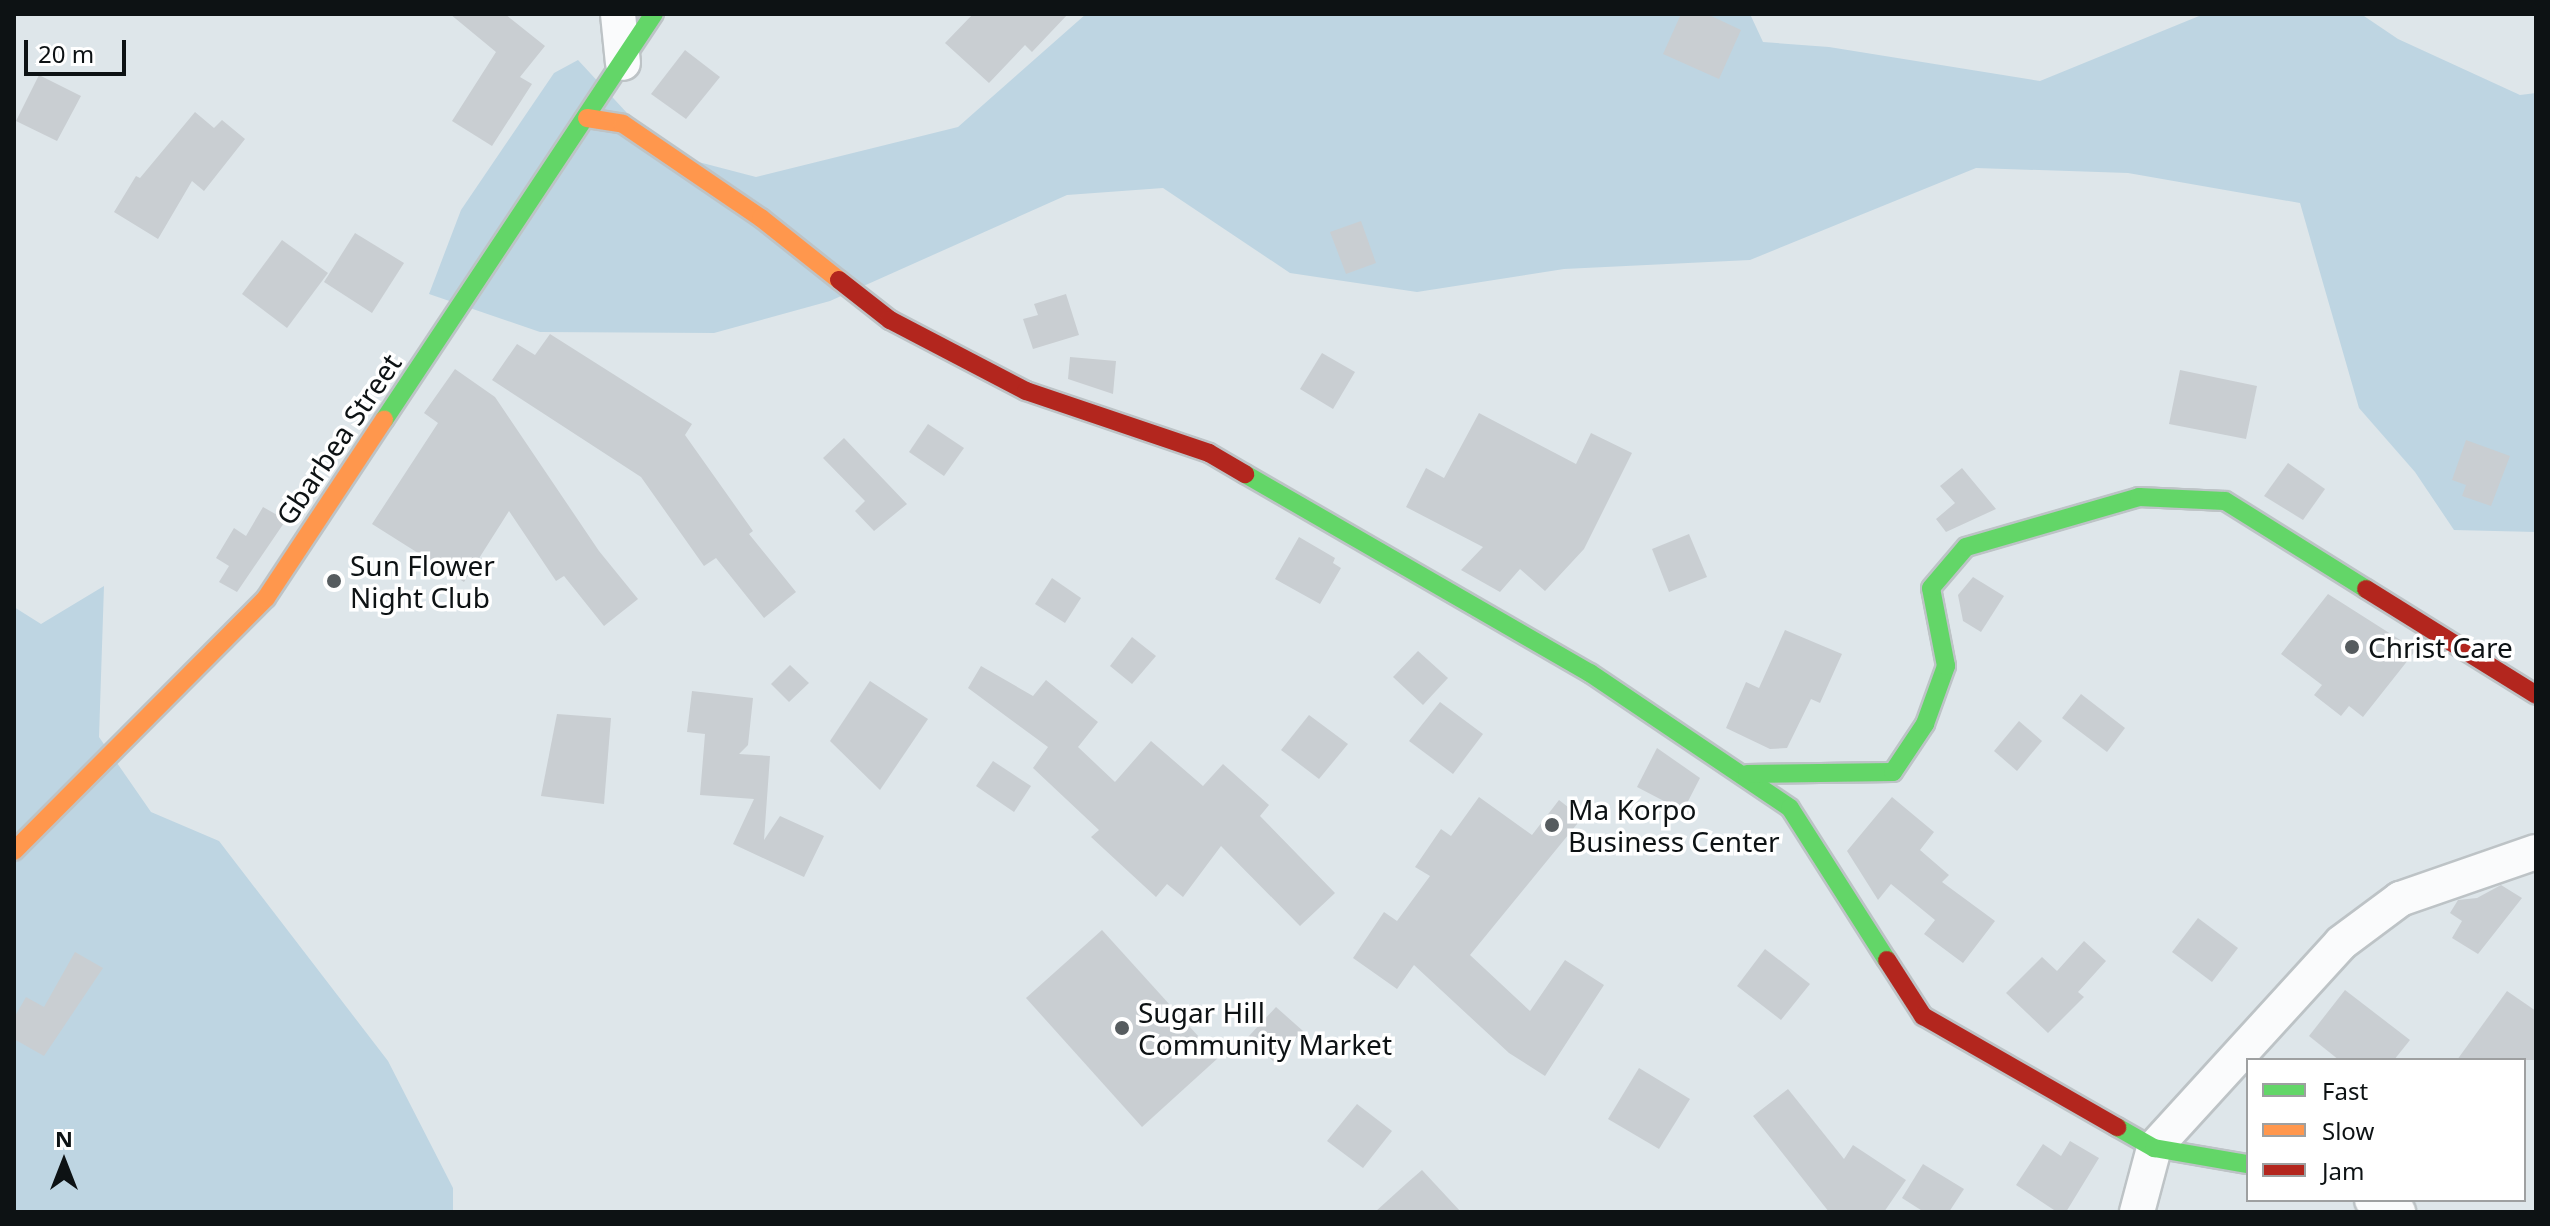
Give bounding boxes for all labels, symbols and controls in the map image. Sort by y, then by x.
scale bar [28,24,130,74]
text: 20 m [38,37,94,70]
street label: Gbarbea Street [268,347,408,531]
place label: Sun Flower Night Club [350,548,495,614]
marker: Sun Flower Night Club [325,572,343,590]
place label: Christ Care [2368,630,2513,664]
marker: Christ Care [2343,638,2361,656]
place label: Ma Korpo Business Center [1568,792,1780,858]
marker: Ma Korpo Business Center [1543,816,1561,834]
place label: Sugar Hill Community Market [1138,995,1392,1061]
marker: Sugar Hill Community Market [1113,1019,1131,1037]
legend [2246,1058,2526,1202]
text: Fast [2322,1074,2368,1107]
text: Slow [2322,1114,2374,1147]
north arrow [24,1122,104,1202]
text: N [55,1123,73,1153]
text: Jam [2322,1154,2364,1187]

